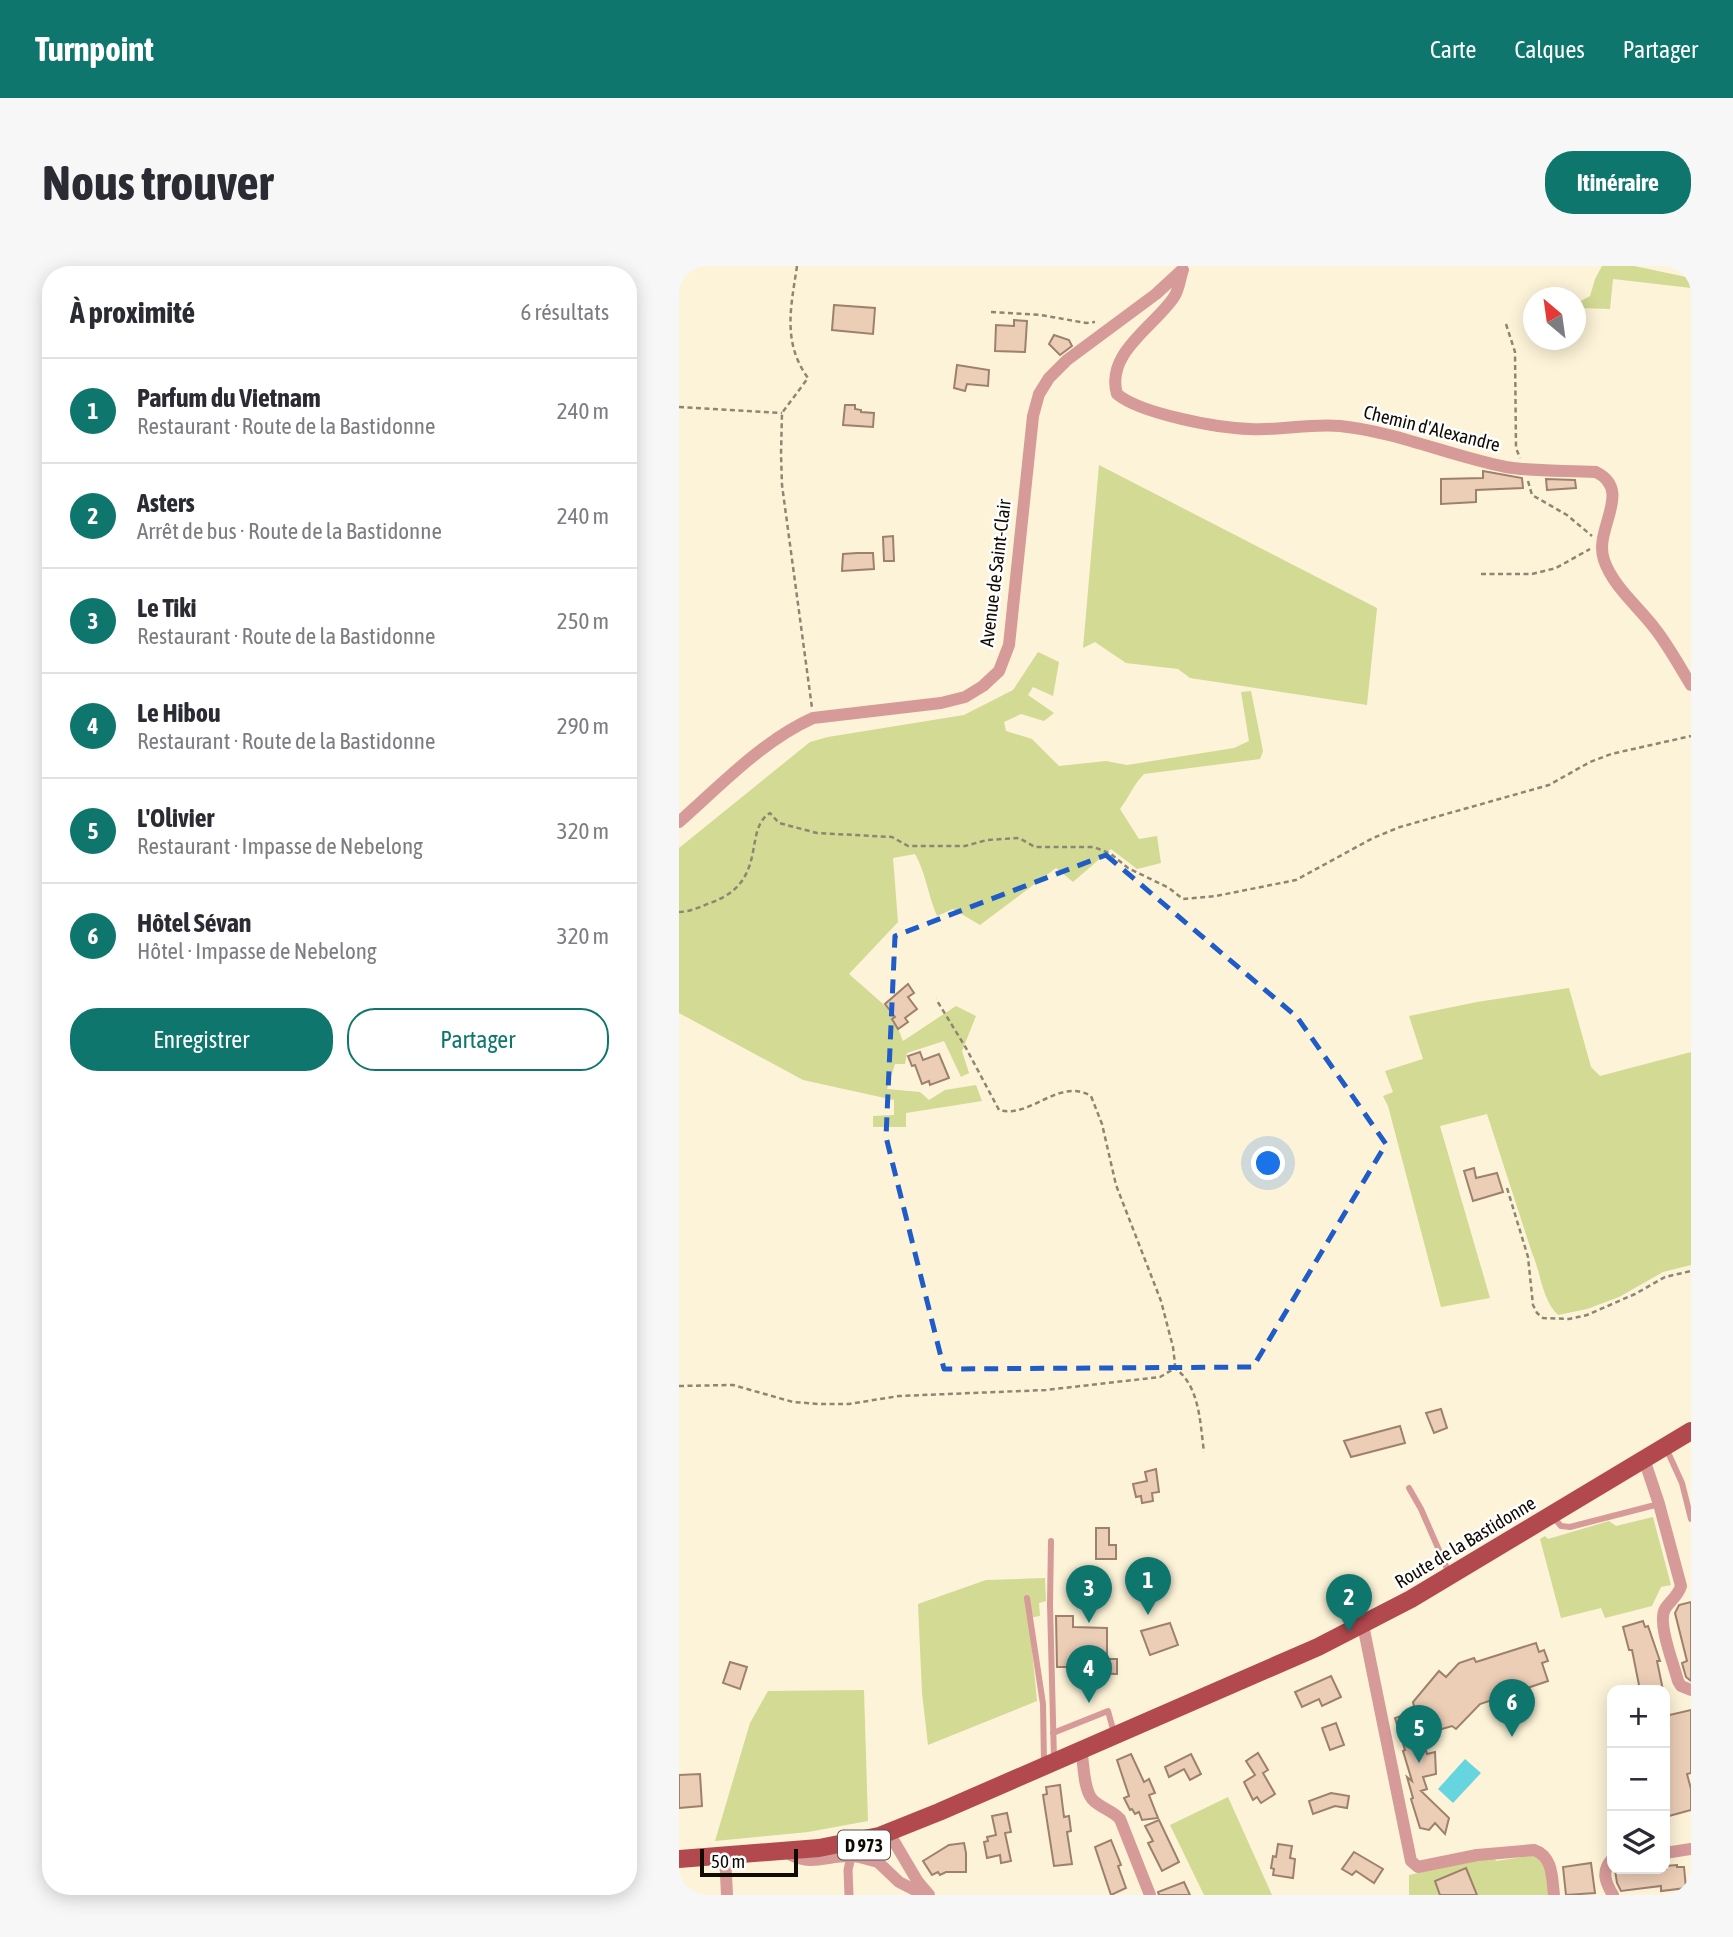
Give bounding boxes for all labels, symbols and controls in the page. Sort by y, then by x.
text: Turnpoint [35,30,154,68]
text: Carte [1430,36,1476,63]
text: Calques [1514,36,1585,63]
text: Partager [1623,36,1698,63]
button: Itinéraire [1545,151,1691,214]
text: Nous trouver [42,154,273,210]
north arrow [1523,287,1586,350]
text: À proximité [70,295,195,329]
text: 6 résultats [520,299,609,325]
text: Parfum du Vietnam [137,383,321,413]
text: 1 [88,398,98,424]
text: 240 m [557,398,609,424]
street label: Chemin d'Alexandre [1361,400,1503,456]
text: Restaurant · Route de la Bastidonne [137,413,435,439]
text: Asters [137,488,195,518]
street label: Avenue de Saint-Clair [975,498,1015,648]
text: 2 [88,503,98,529]
text: 240 m [557,503,609,529]
text: Arrêt de bus · Route de la Bastidonne [137,518,442,544]
text: Le Tiki [137,593,197,623]
text: 3 [88,608,98,634]
text: 250 m [557,608,609,634]
text: Restaurant · Route de la Bastidonne [137,623,435,649]
text: Le Hibou [137,698,221,728]
text: 4 [88,713,98,739]
text: 290 m [557,713,609,739]
text: Restaurant · Route de la Bastidonne [137,728,435,754]
text: L'Olivier [137,803,214,833]
text: 5 [88,818,98,844]
text: 320 m [557,818,609,844]
text: Restaurant · Impasse de Nebelong [137,833,423,859]
text: Hôtel Sévan [137,908,251,938]
text: 6 [88,923,98,949]
text: 320 m [557,923,609,949]
text: Hôtel · Impasse de Nebelong [137,938,377,964]
button: Enregistrer [70,1008,333,1071]
button: Partager [347,1008,609,1071]
your location [1251,1146,1285,1180]
street label: Route de la Bastidonne [1391,1491,1539,1593]
pin: 1 [1125,1557,1171,1615]
pin: 3 [1066,1565,1112,1623]
pin: 2 [1326,1574,1372,1632]
pin: 4 [1066,1645,1112,1703]
pin: 6 [1489,1679,1535,1737]
map controls [1607,1685,1670,1874]
button: + [1607,1685,1670,1748]
pin: 5 [1396,1705,1442,1763]
button: − [1607,1748,1670,1811]
button: layers [1607,1811,1670,1874]
road number: D 973 [838,1830,890,1860]
scale bar [700,1846,798,1878]
text: 50 m [711,1850,745,1872]

